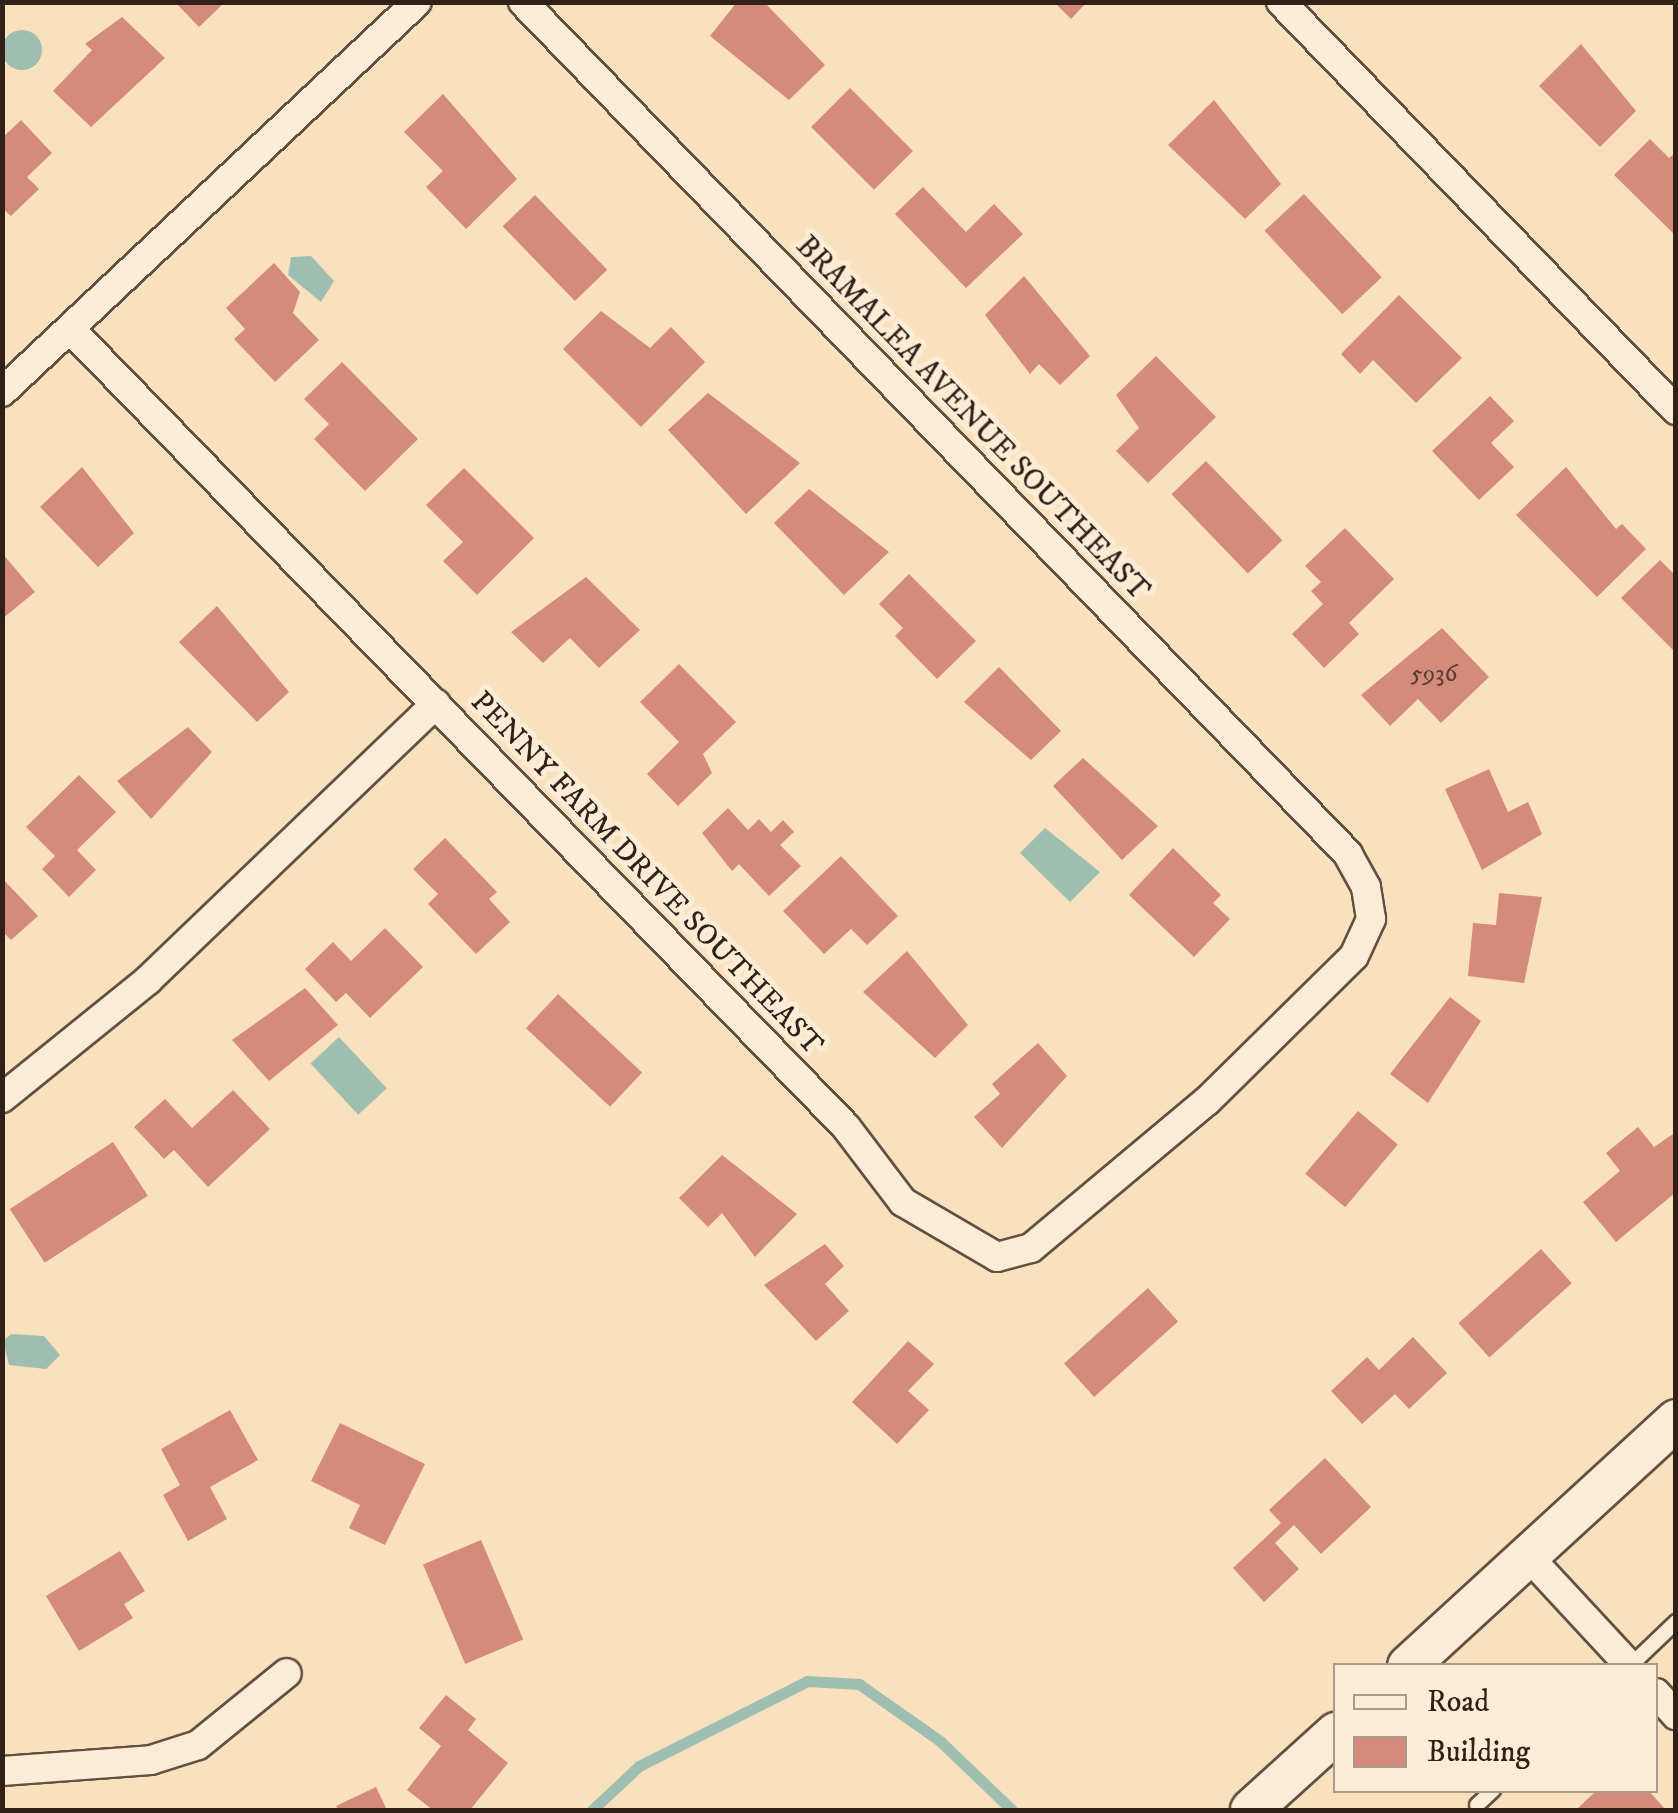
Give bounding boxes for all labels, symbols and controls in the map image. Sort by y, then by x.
street label: BRAMALEA AVENUE SOUTHEAST [788,229,1156,609]
house number: 5936 [1410,659,1458,689]
street label: PENNY FARM DRIVE SOUTHEAST [462,685,830,1063]
legend [1333,1663,1658,1793]
text: Road [1427,1684,1489,1721]
text: Building [1427,1734,1530,1771]

